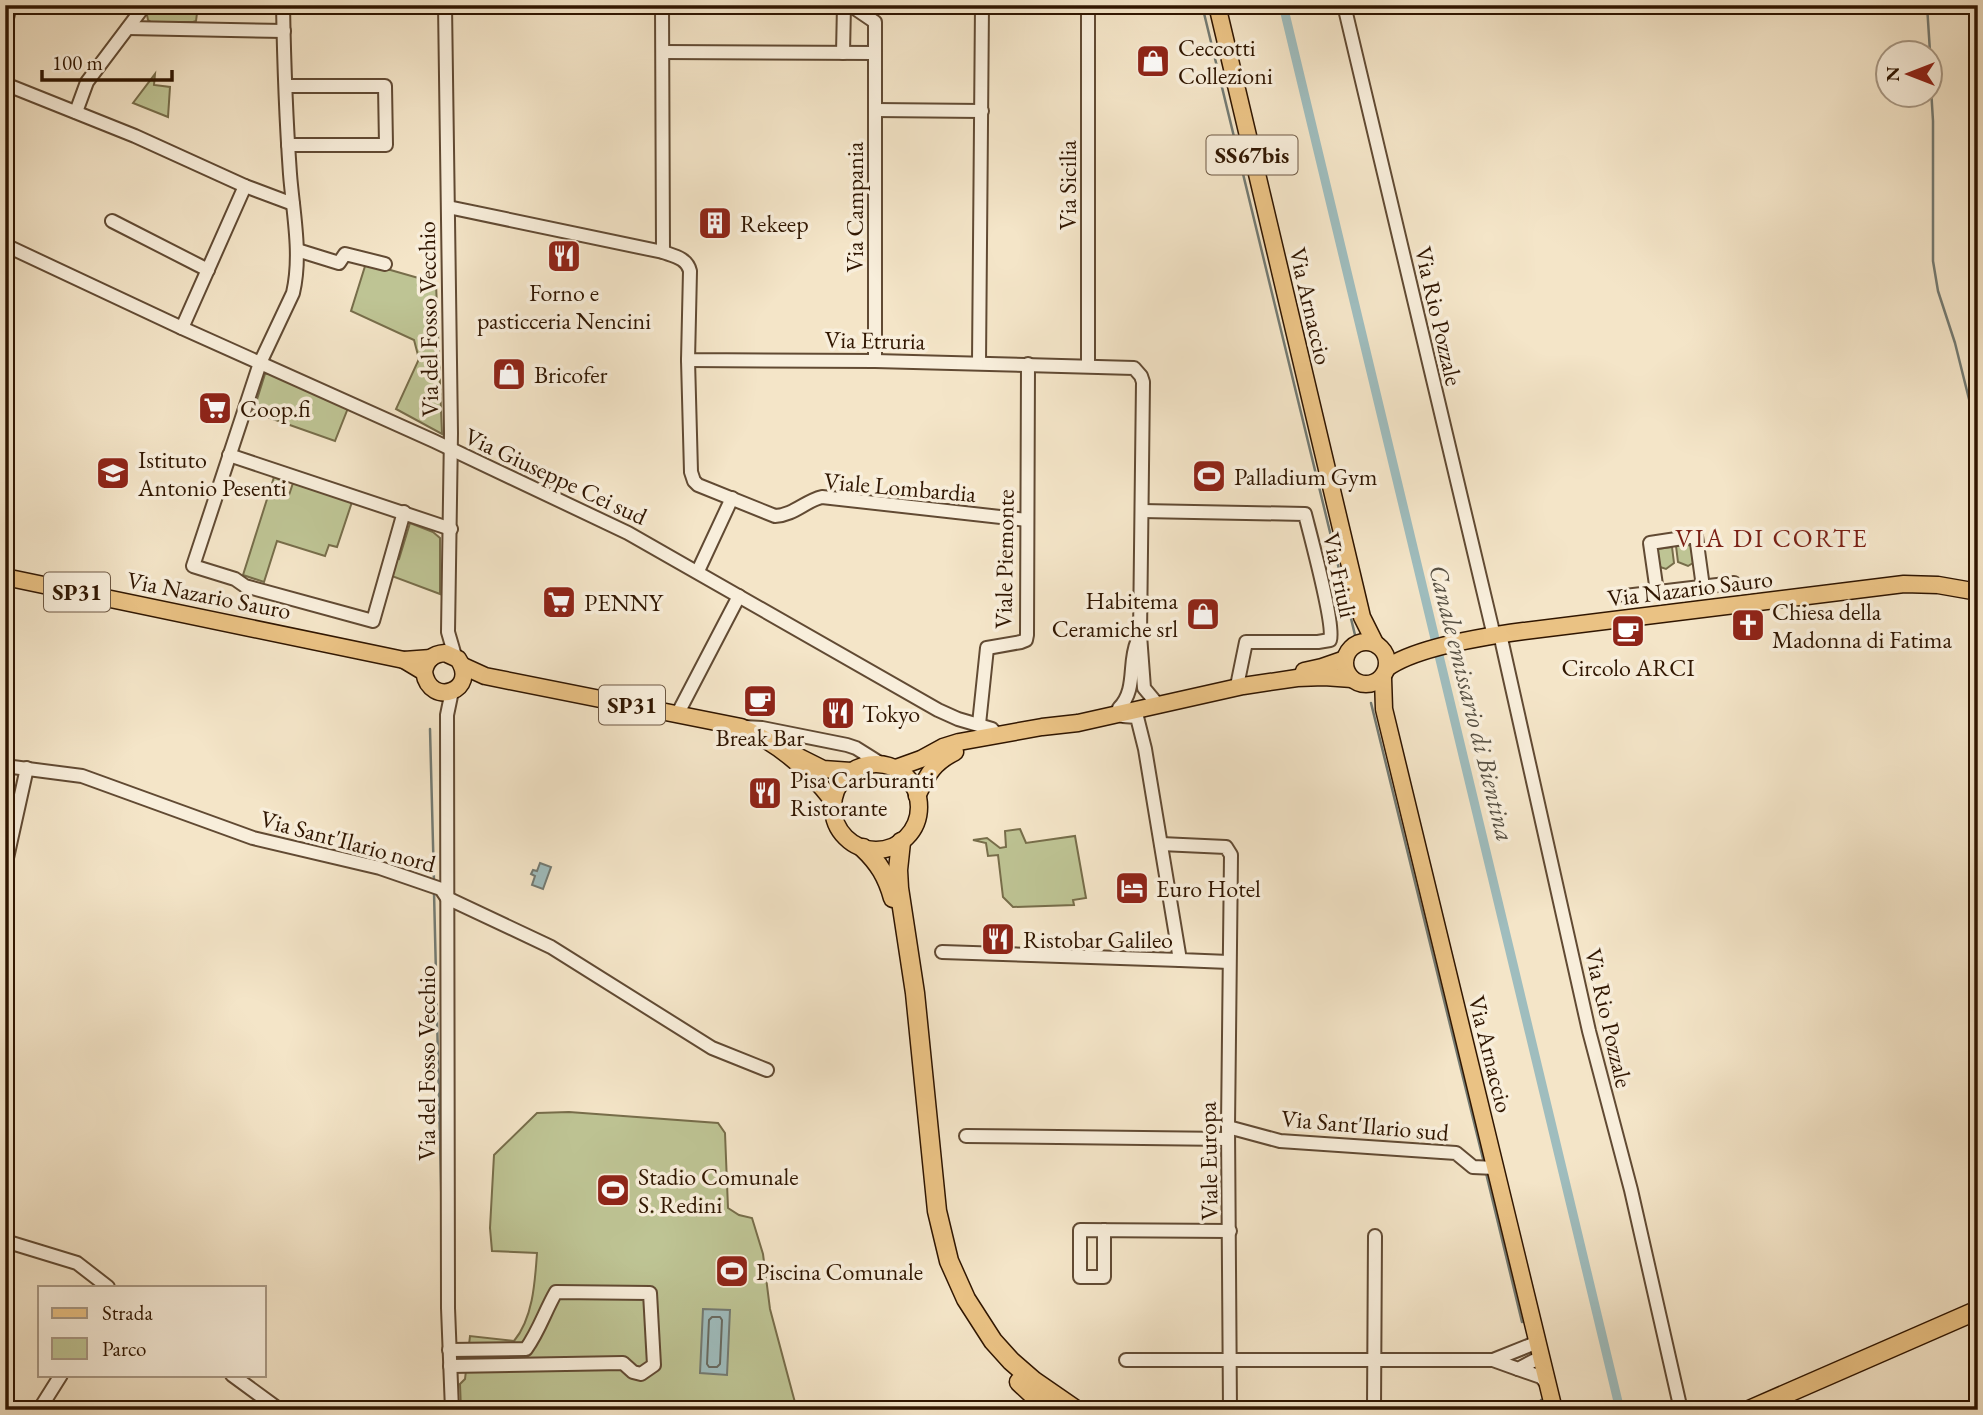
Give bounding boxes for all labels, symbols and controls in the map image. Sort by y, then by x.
place label: Ceccotti Collezioni [1178,32,1273,91]
scale bar [42,38,172,82]
north arrow [1874,38,1944,108]
shop icon: Ceccotti Collezioni [1134,42,1172,80]
text: 100 m [52,49,103,76]
text: N [1880,66,1905,82]
road number: SS67bis [1206,136,1298,174]
street label: Via Sicilia [1052,140,1083,230]
street label: Via Campania [839,141,870,272]
building icon: Rekeep [696,204,734,242]
place label: Rekeep [740,208,809,239]
street label: Via del Fosso Vecchio [411,221,445,417]
restaurant icon: Forno e pasticceria Nencini [545,237,583,275]
street label: Via Rio Pozzale [1408,243,1470,389]
street label: Via Arnaccio [1282,244,1340,368]
place label: Forno e pasticceria Nencini [477,277,651,336]
street label: Via Etruria [824,324,926,356]
shop icon: Bricofer [490,355,528,393]
place label: Bricofer [534,359,608,390]
supermarket icon: Coop.fi [196,389,234,427]
place label: Coop.fi [240,393,311,424]
street label: Via Giuseppe Cei sud [460,420,653,532]
place label: Istituto Antonio Pesenti [137,444,287,503]
school or university icon: Istituto Antonio Pesenti [94,454,132,492]
sports icon: Palladium Gym [1190,457,1228,495]
place label: Palladium Gym [1234,461,1378,492]
street label: Viale Lombardia [823,465,978,509]
street label: Viale Piemonte [987,489,1021,629]
district label: VIA DI CORTE [1675,521,1869,555]
street label: Via Friuli [1316,530,1364,621]
water label: Canale emissario di Bientina [1421,561,1523,845]
street label: Via Nazario Sauro [1605,562,1775,614]
street label: Via Nazario Sauro [124,564,294,626]
road number: SP31 [44,572,110,612]
supermarket icon: PENNY [540,583,578,621]
place label: Habitema Ceramiche srl [1052,585,1178,644]
place label: PENNY [584,587,664,618]
shop icon: Habitema Ceramiche srl [1184,595,1222,633]
place label: Chiesa della Madonna di Fatima [1772,596,1953,655]
church icon: Chiesa della Madonna di Fatima [1729,606,1767,644]
cafe icon: Circolo ARCI [1609,612,1647,650]
place label: Circolo ARCI [1561,652,1695,683]
cafe icon: Break Bar [741,682,779,720]
road number: SP31 [599,685,665,724]
restaurant icon: Tokyo [819,694,857,732]
place label: Tokyo [862,698,920,729]
place label: Break Bar [716,722,804,753]
place label: Pisa Carburanti Ristorante [790,764,935,823]
restaurant icon: Pisa Carburanti Ristorante [746,774,784,812]
street label: Via Sant'Ilario nord [257,803,440,880]
hotel icon: Euro Hotel [1113,869,1151,907]
place label: Euro Hotel [1156,873,1261,904]
restaurant icon: Ristobar Galileo [979,920,1017,958]
place label: Ristobar Galileo [1023,924,1173,955]
street label: Via Rio Pozzale [1578,945,1640,1091]
street label: Via del Fosso Vecchio [411,965,442,1161]
street label: Via Arnaccio [1461,992,1521,1116]
street label: Viale Europa [1191,1101,1225,1221]
street label: Via Sant'Ilario sud [1280,1102,1451,1148]
place label: Stadio Comunale S. Redini [638,1161,799,1220]
sports icon: Stadio Comunale S. Redini [594,1171,632,1209]
sports icon: Piscina Comunale [713,1252,751,1290]
place label: Piscina Comunale [756,1256,923,1287]
legend [38,1286,266,1376]
text: Strada [102,1299,153,1326]
text: Parco [102,1335,146,1362]

